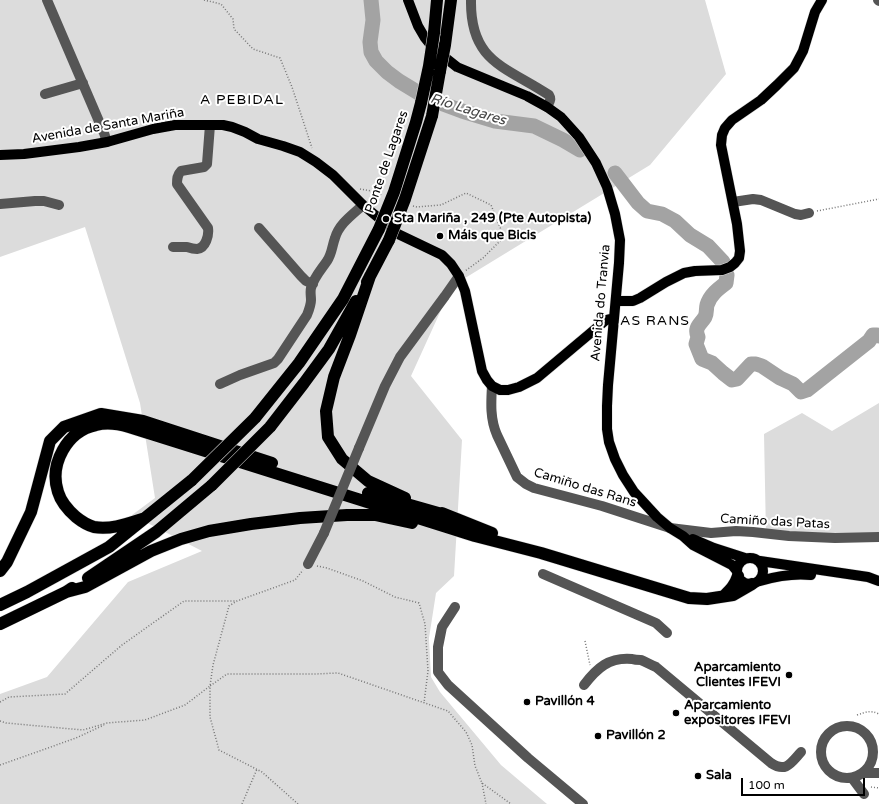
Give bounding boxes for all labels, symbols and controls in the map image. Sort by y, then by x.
water label: Río Lagares [428,91,508,129]
district label: A PEBIDAL [200,92,284,108]
street label: Avenida de Santa Mariña [31,105,185,147]
street label: Ponte de Lagares [362,109,412,215]
place label: Sta Mariña , 249 (Pte Autopista) [394,211,591,227]
marker: Sta Mariña , 249 (Pte Autopista) [381,214,391,224]
place label: Máis que Bicis [448,228,536,244]
marker: Máis que Bicis [435,231,445,241]
street label: Avenida do Tranvia [588,244,614,362]
district label: AS RANS [620,313,690,329]
street label: Camiño das Rans [532,465,638,511]
street label: Camiño das Patas [720,511,830,533]
place label: Aparcamiento Clientes IFEVI [694,660,781,691]
marker: Aparcamiento Clientes IFEVI [784,670,794,680]
place label: Pavillón 4 [535,694,595,710]
marker: Pavillón 4 [522,697,532,707]
place label: Aparcamiento expositores IFEVI [684,698,791,729]
marker: Aparcamiento expositores IFEVI [671,708,681,718]
place label: Pavillón 2 [606,728,666,744]
marker: Pavillón 2 [593,731,603,741]
place label: Sala [706,768,732,784]
scale bar [743,770,867,796]
marker: Sala [693,771,703,781]
text: 100 m [748,778,785,792]

